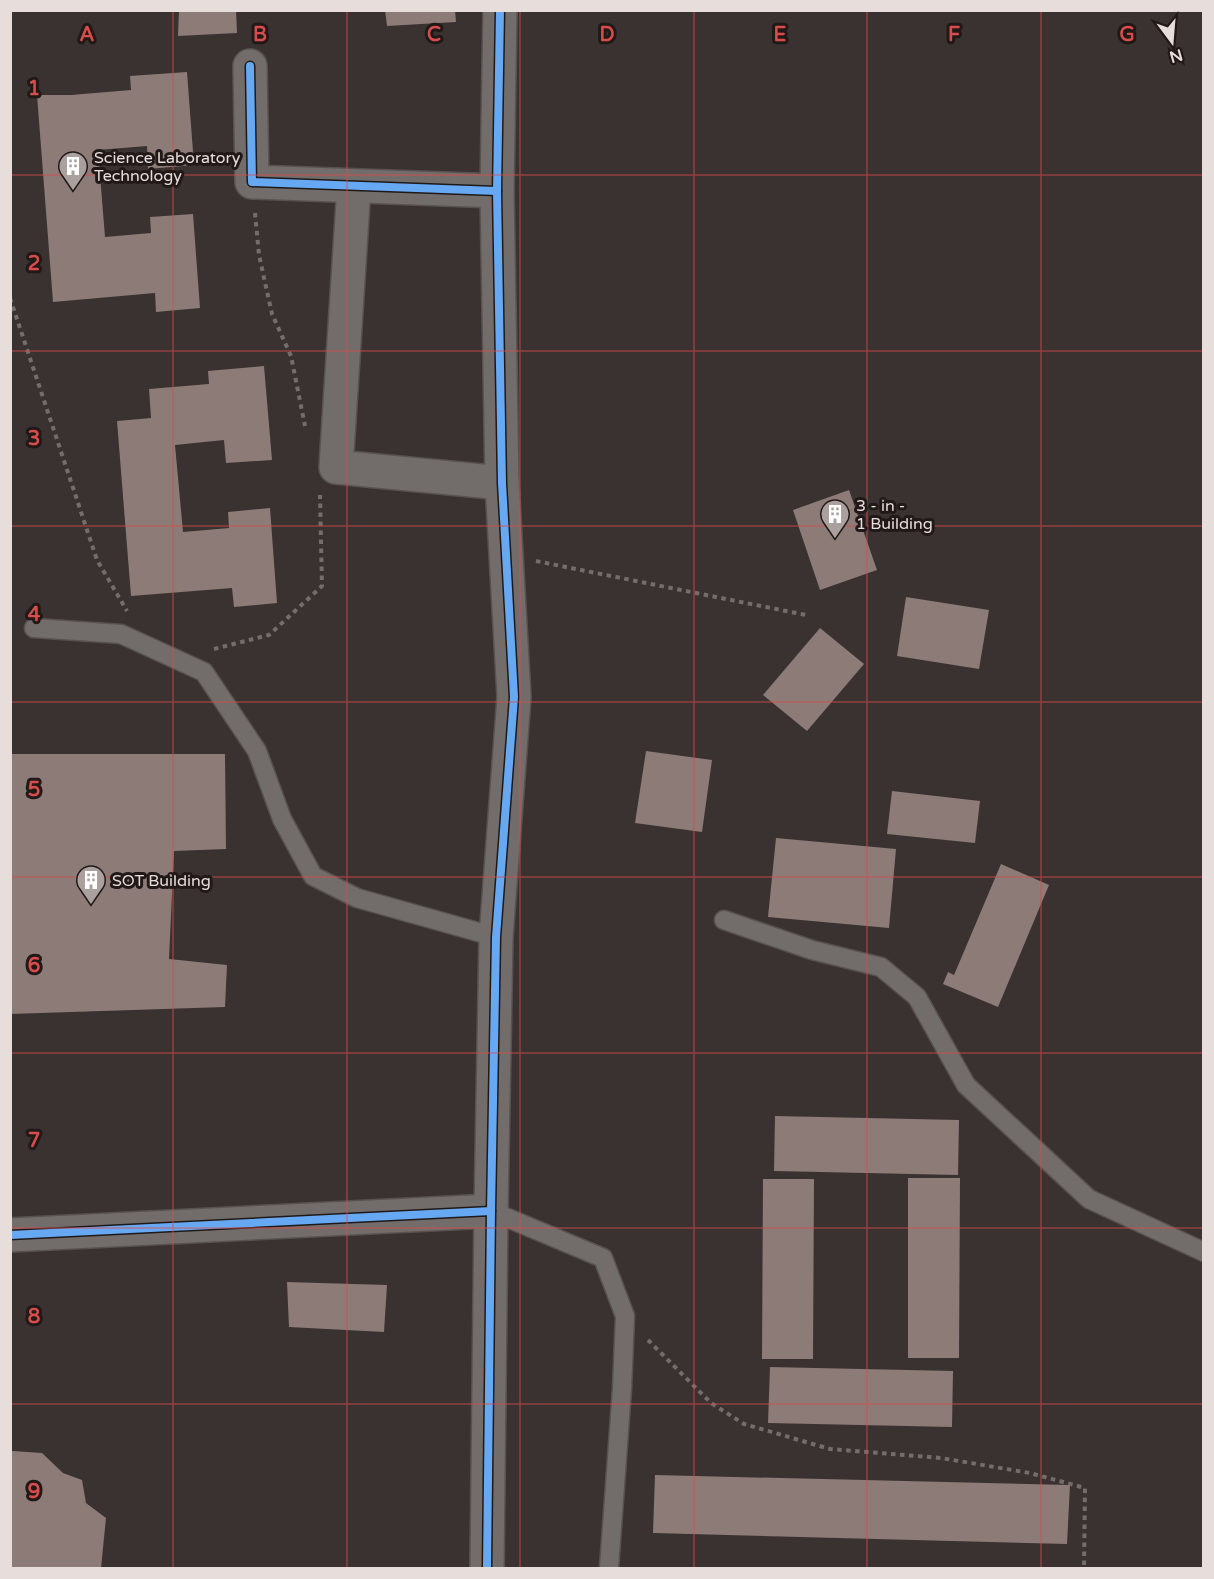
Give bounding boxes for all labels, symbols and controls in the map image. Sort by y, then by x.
north arrow [1142,12,1202,72]
text: A [80,23,95,47]
text: B [253,23,267,47]
text: C [427,23,441,47]
text: D [599,23,615,47]
text: E [774,23,787,47]
text: F [948,23,960,47]
text: G [1119,23,1135,47]
text: N [1167,44,1185,67]
text: 1 [28,77,40,101]
place label: Science Laboratory Technology [94,148,241,186]
building icon: Science Laboratory Technology [57,150,89,192]
text: 2 [28,252,40,276]
text: 3 [28,427,40,451]
place label: 3 - in - 1 Building [856,496,933,534]
building icon: 3 - in - 1 Building [819,498,851,540]
text: 4 [28,603,41,627]
text: 5 [28,778,40,802]
building icon: SOT Building [75,864,107,906]
place label: SOT Building [112,871,211,891]
text: 6 [28,954,40,978]
text: 7 [28,1129,40,1153]
text: 8 [28,1305,40,1329]
text: 9 [28,1480,40,1504]

